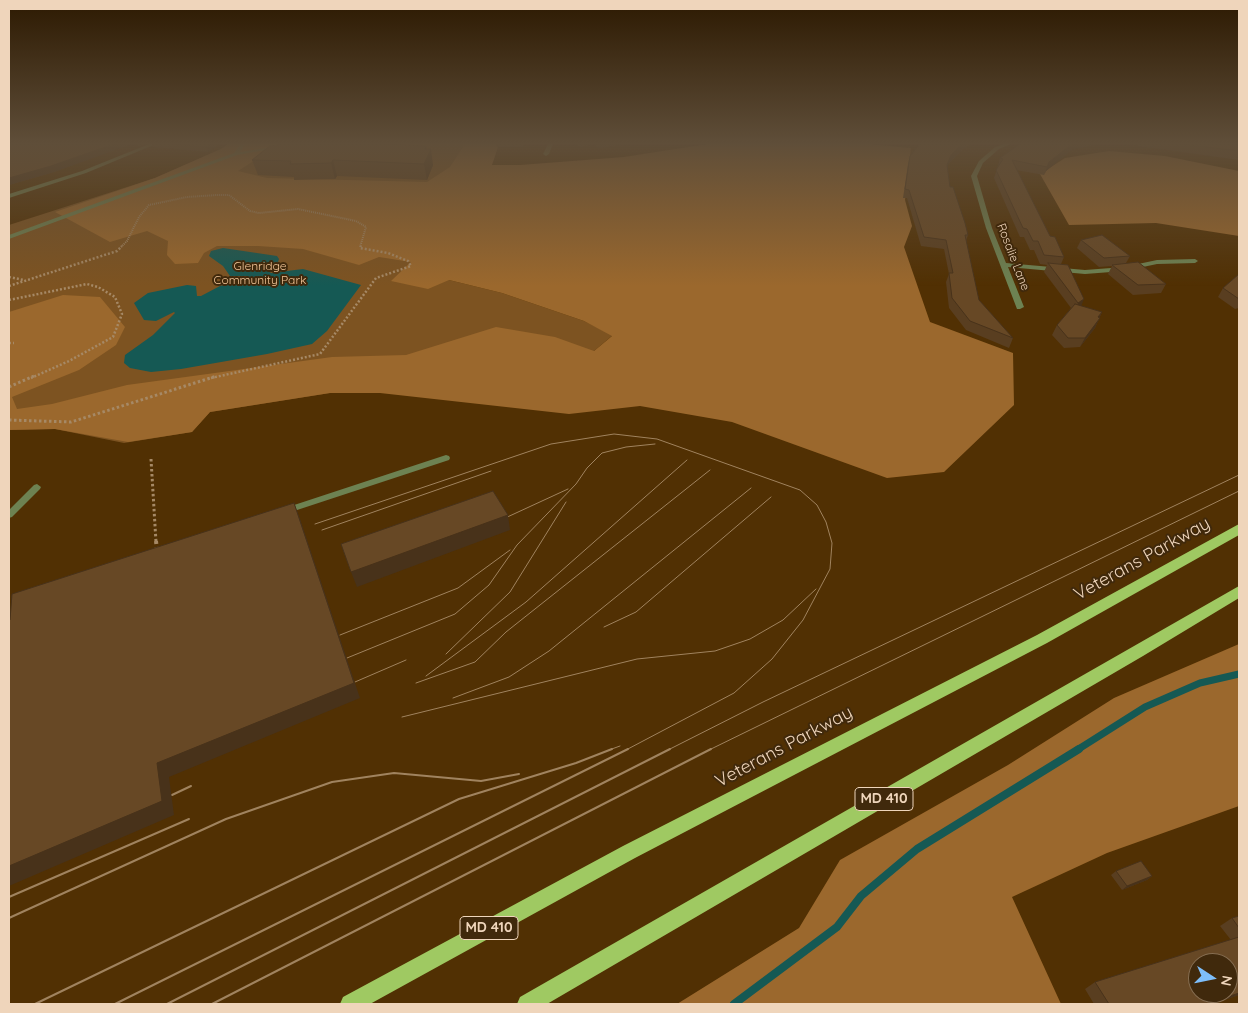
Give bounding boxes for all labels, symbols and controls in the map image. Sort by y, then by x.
street label: Rosalie Lane [994,221,1032,293]
park label: Glenridge Community Park [214,259,306,287]
street label: Veterans Parkway [1070,513,1214,605]
street label: Veterans Parkway [712,702,856,792]
road number: MD 410 [855,788,913,811]
road number: MD 410 [460,916,518,940]
north arrow [1188,953,1238,1003]
text: N [1217,974,1237,987]

